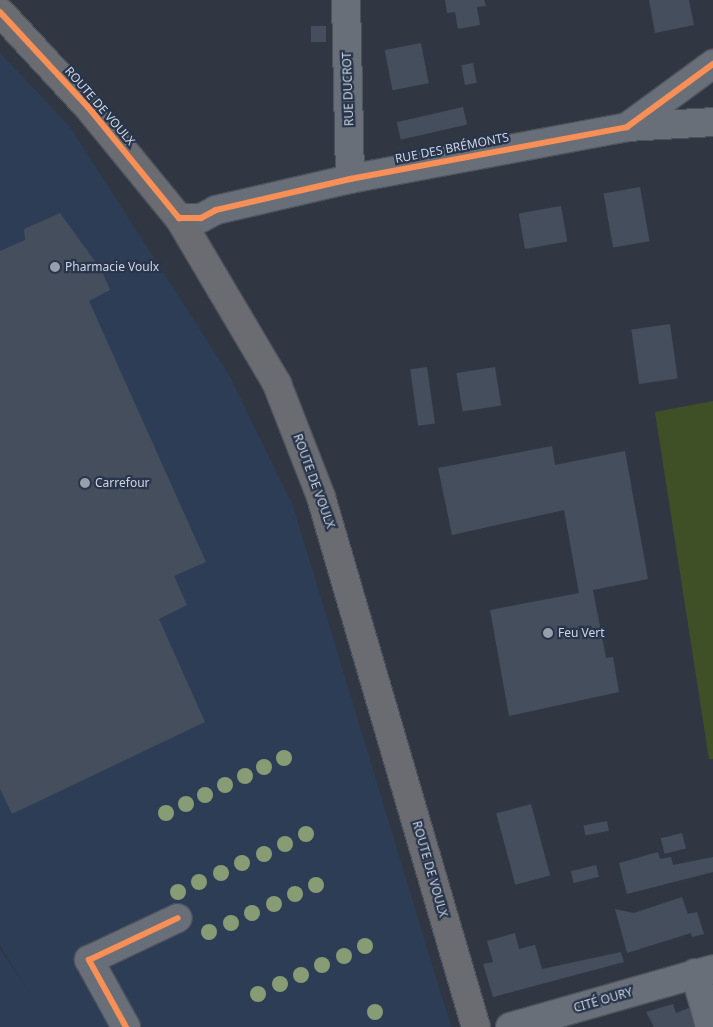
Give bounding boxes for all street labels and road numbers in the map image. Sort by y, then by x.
street label: RUE DUCROT [340,52,356,126]
street label: ROUTE DE VOULX [62,64,138,148]
street label: RUE DES BRÉMONTS [394,130,510,166]
street label: ROUTE DE VOULX [290,432,338,530]
street label: ROUTE DE VOULX [409,819,451,919]
street label: CITÉ OURY [572,985,634,1015]

